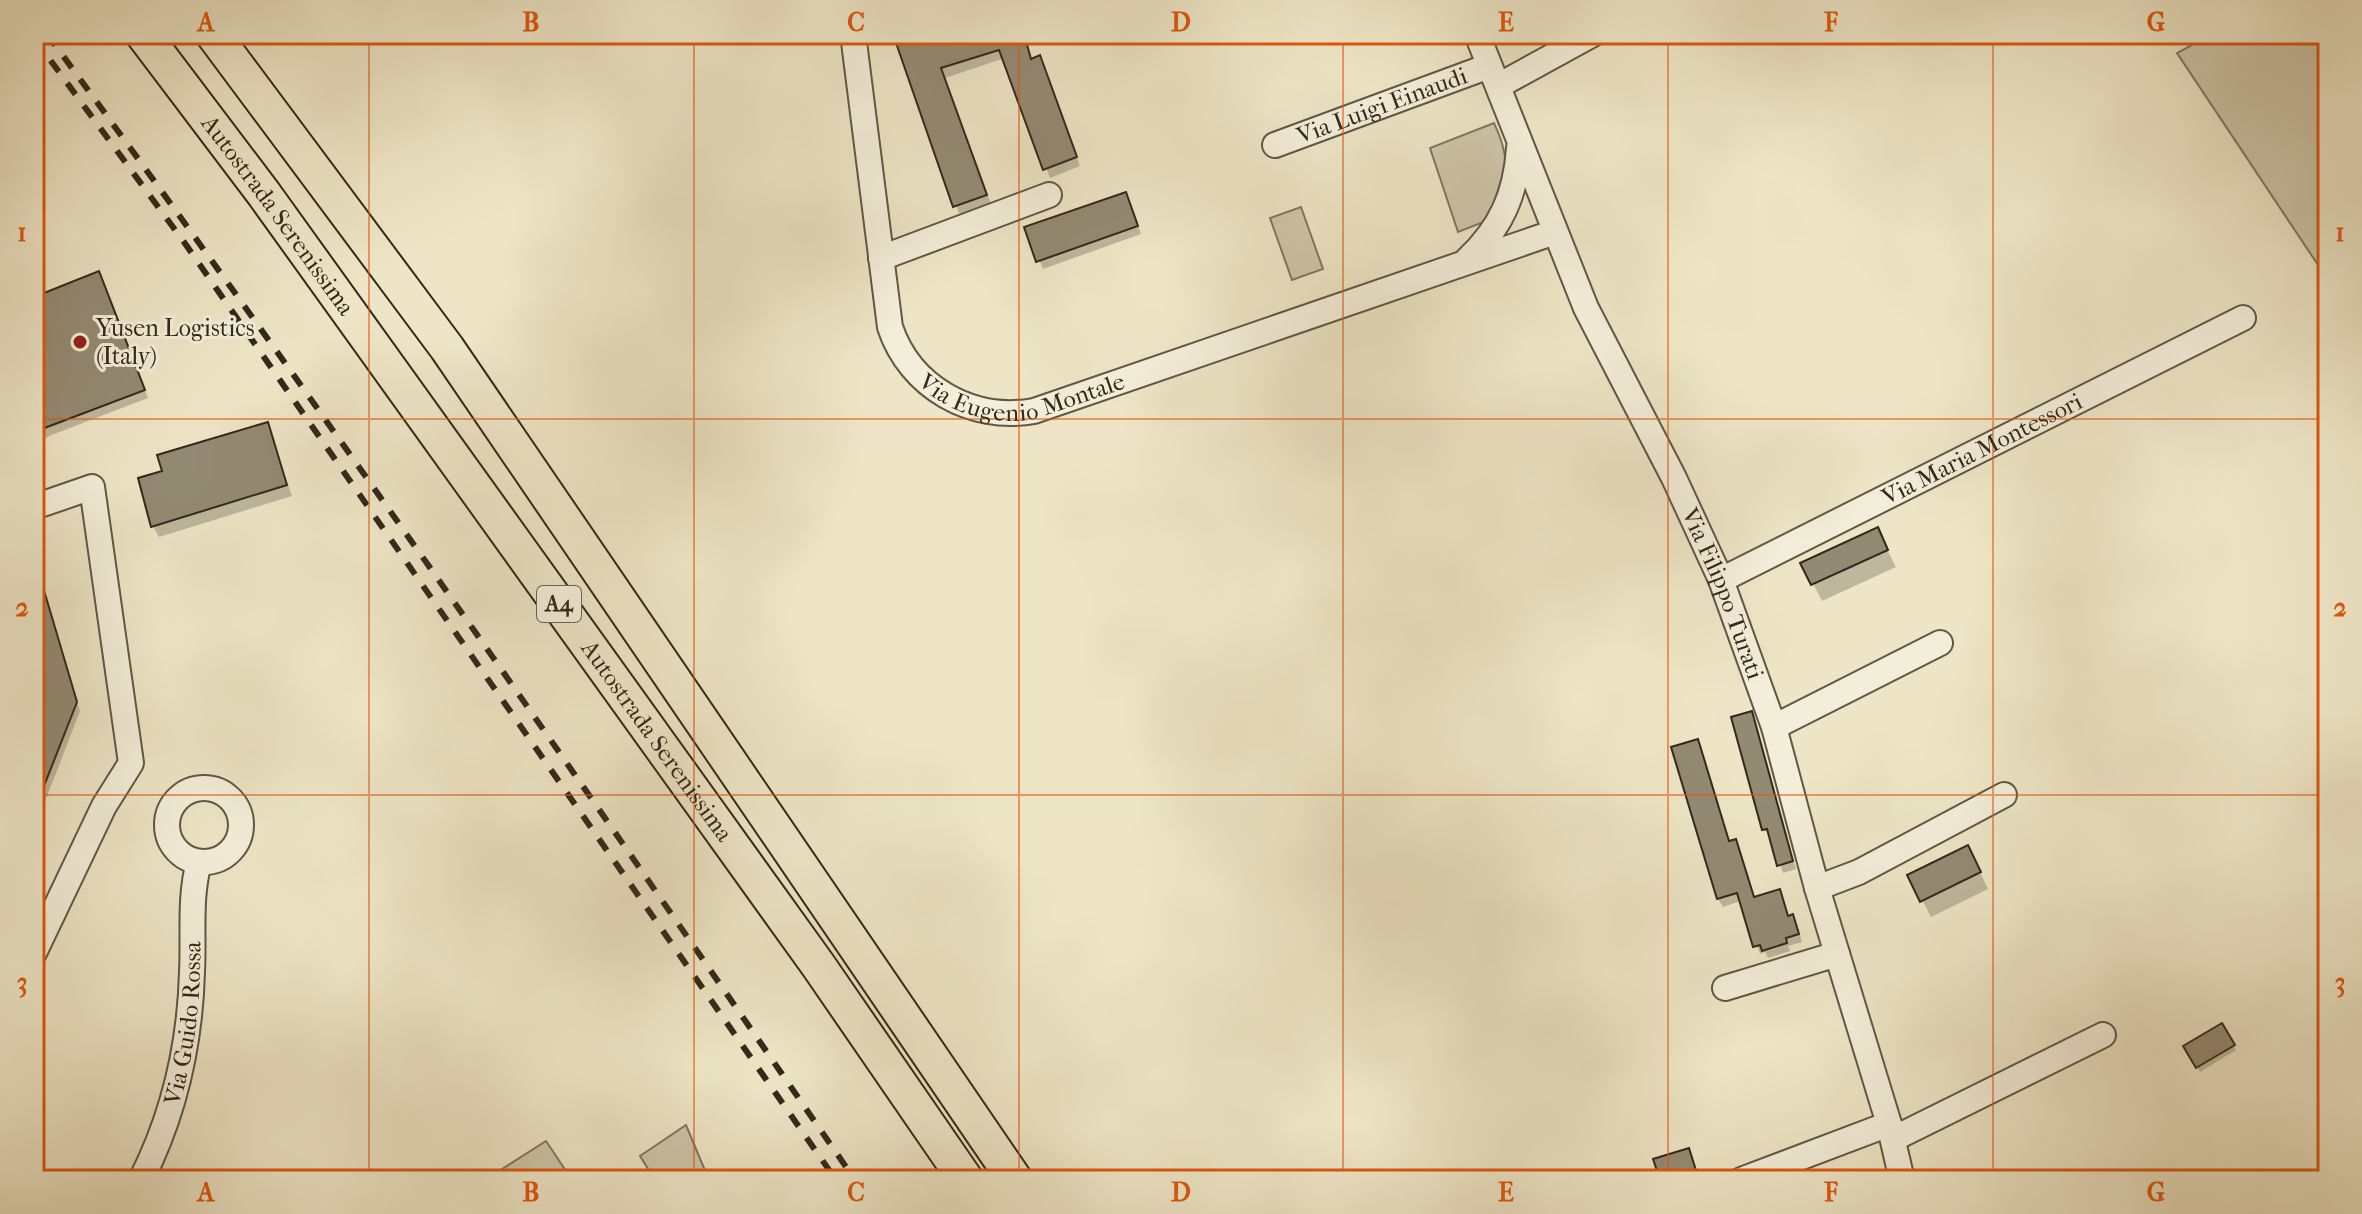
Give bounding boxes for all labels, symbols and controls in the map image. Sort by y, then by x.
text: A [196,7,216,38]
text: B [523,7,540,38]
text: C [847,7,865,38]
text: D [1171,7,1191,38]
text: E [1498,7,1514,38]
text: F [1823,7,1838,38]
text: G [2147,7,2165,38]
street label: Via Luigi Einaudi [1292,61,1471,150]
street label: Autostrada Serenissima [195,109,361,321]
text: 1 [17,217,27,248]
text: 1 [2335,217,2345,248]
place label: Yusen Logistics (Italy) [95,314,255,370]
marker: Yusen Logistics (Italy) [71,333,89,351]
street label: Via Eugenio Montale [917,357,1133,389]
text: Via Eugenio Montale [912,367,1128,427]
street label: Via Maria Montessori [1876,387,2087,511]
street label: Via Filippo Turati [1675,503,1770,683]
road number: A4 [537,586,581,622]
text: 2 [15,592,29,623]
text: 2 [2333,592,2347,623]
street label: Autostrada Serenissima [575,634,739,848]
street label: Via Guido Rossa [158,940,207,1109]
text: 3 [17,967,27,998]
text: 3 [2335,967,2345,998]
text: A [196,1177,216,1208]
text: B [523,1177,540,1208]
text: C [847,1177,865,1208]
text: D [1171,1177,1191,1208]
text: E [1498,1177,1514,1208]
text: F [1823,1177,1838,1208]
text: G [2147,1177,2165,1208]

